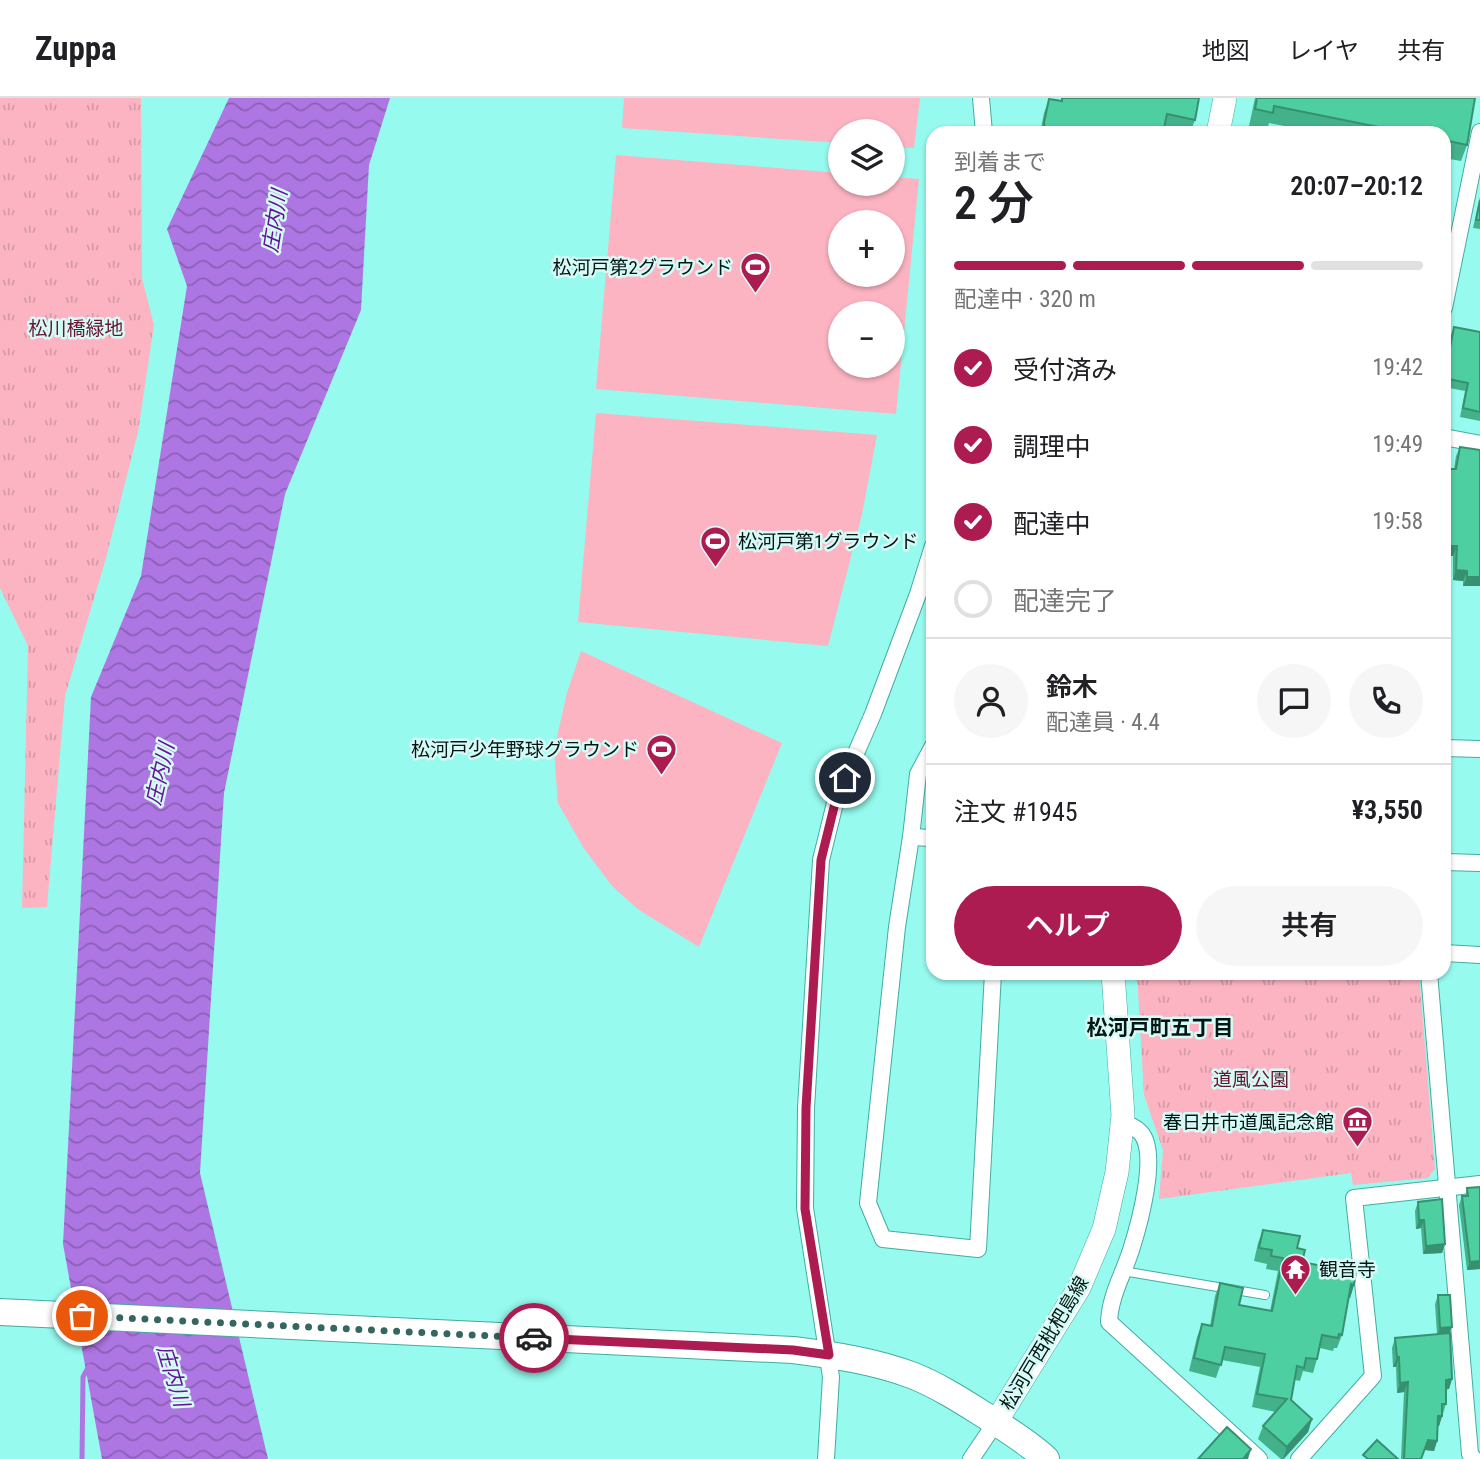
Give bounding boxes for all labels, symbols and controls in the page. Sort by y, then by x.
text: Zuppa [35,29,117,68]
text: 地図 [1202,37,1250,65]
text: レイヤ [1288,37,1359,65]
text: 共有 [1397,37,1445,65]
map controls [828,119,905,378]
button: layers [828,119,905,196]
text: 到着まで [954,149,1046,176]
text: 20:07–20:12 [1290,171,1423,201]
text: 2 分 [954,176,1034,230]
water label: 庄内川 [258,186,292,254]
button: + [828,210,905,287]
sports icon: 松河戸第2グラウンド [739,250,773,294]
place label: 松河戸第2グラウンド [553,256,733,279]
text: 配達中 · 320 m [954,286,1096,313]
button: − [828,301,905,378]
park label: 松川橋緑地 [28,317,124,340]
icon: check [954,349,992,387]
text: 19:42 [1372,354,1423,381]
text: 受付済み [1013,355,1117,385]
icon: check [954,426,992,464]
text: 19:49 [1372,431,1423,458]
text: 調理中 [1013,432,1091,462]
icon: check [954,503,992,541]
text: 19:58 [1372,508,1423,535]
text: 配達中 [1013,509,1091,539]
sports icon: 松河戸第1グラウンド [698,524,732,568]
place label: 松河戸第1グラウンド [738,530,918,553]
text: 配達完了 [1013,586,1117,616]
button: person [954,664,1028,738]
button: chat [1257,664,1331,738]
button: phone [1349,664,1423,738]
text: 鈴木 [1046,672,1098,702]
text: 配達員 · 4.4 [1046,709,1160,736]
sports icon: 松河戸少年野球グラウンド [645,732,679,776]
place label: 松河戸少年野球グラウンド [411,738,639,761]
water label: 庄内川 [141,739,179,807]
pin [815,748,875,808]
icon: home [826,759,864,797]
text: ¥3,550 [1352,795,1423,825]
text: 注文 #1945 [954,797,1078,827]
button: ヘルプ [954,886,1182,966]
button: 共有 [1196,886,1423,966]
district label: 松河戸町五丁目 [1087,1016,1234,1040]
park label: 道風公園 [1213,1068,1289,1091]
museum icon: 春日井市道風記念館 [1340,1105,1374,1149]
place label: 春日井市道風記念館 [1163,1111,1334,1134]
temple icon: 観音寺 [1279,1252,1313,1296]
place label: 観音寺 [1319,1258,1376,1281]
street label: 松河戸西枇杷島線 [995,1272,1093,1414]
pin [52,1286,112,1346]
icon: bag [63,1297,101,1335]
courier [499,1303,569,1373]
icon: car [515,1319,553,1357]
water label: 庄内川 [152,1342,194,1412]

